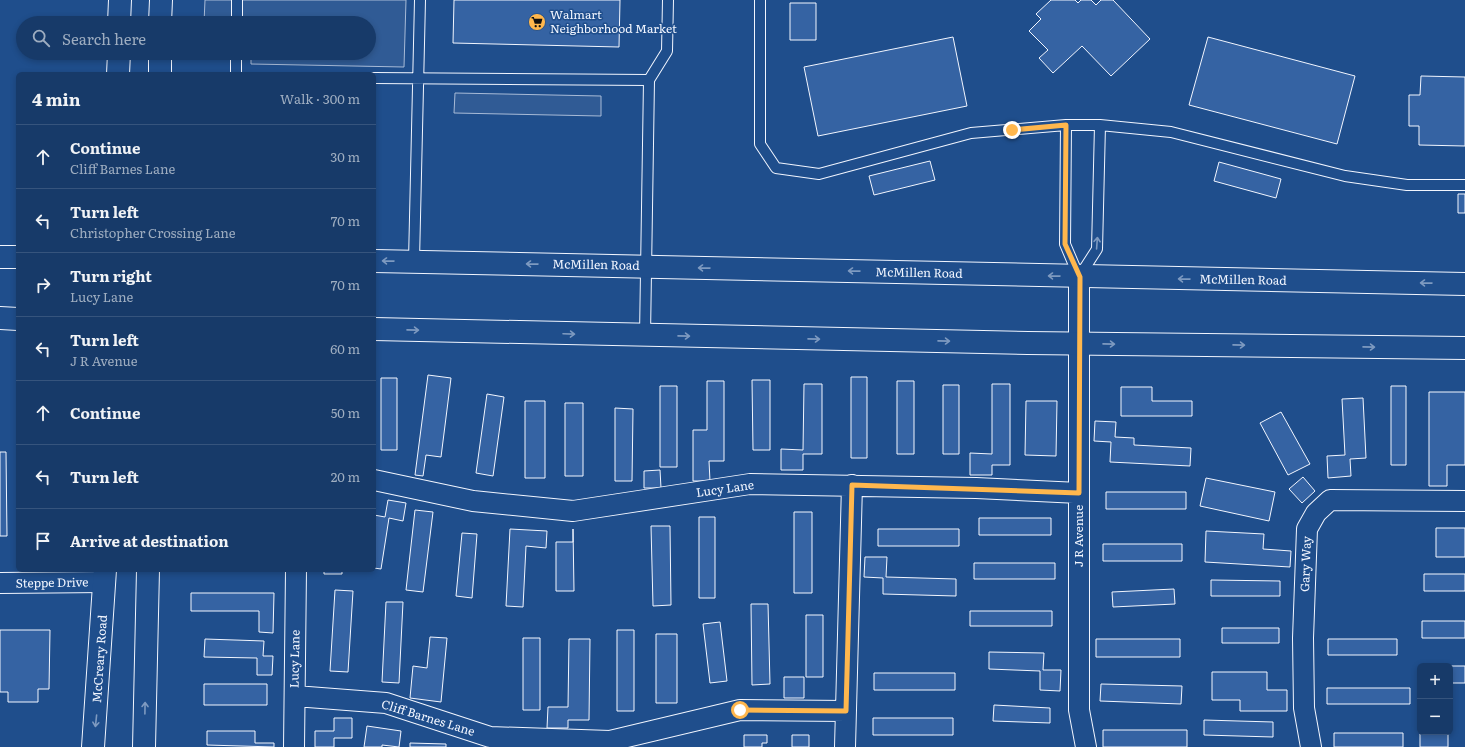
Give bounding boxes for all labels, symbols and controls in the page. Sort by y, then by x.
place label: Walmart Neighborhood Market [550,5,677,37]
supermarket icon: Walmart Neighborhood Market [527,12,547,32]
search box [16,16,376,60]
icon: search [30,27,52,49]
text: Search here [62,27,146,50]
text: 4 min [32,86,81,111]
text: Walk · 300 m [280,89,360,108]
route end [1003,121,1021,139]
text: Continue [70,136,140,159]
icon: ahead [32,146,54,168]
text: 30 m [330,147,360,166]
text: Cliff Barnes Lane [70,159,175,178]
text: Turn left [70,200,139,223]
icon: left [32,210,54,232]
text: 70 m [331,211,360,230]
text: Christopher Crossing Lane [70,223,236,242]
one-way arrow [1093,237,1100,250]
street label: McMillen Road [552,254,640,274]
one-way arrow [382,257,395,265]
one-way arrow [526,260,539,268]
street label: McMillen Road [875,262,963,282]
text: Turn right [70,264,152,287]
one-way arrow [698,264,711,271]
one-way arrow [848,267,861,275]
street label: McMillen Road [1199,269,1287,289]
one-way arrow [1048,272,1061,280]
icon: right [32,274,54,296]
text: 70 m [331,275,360,294]
one-way arrow [1178,275,1191,283]
one-way arrow [1420,280,1433,287]
text: Lucy Lane [70,287,133,306]
one-way arrow [406,326,419,333]
text: Turn left [70,328,139,351]
one-way arrow [562,330,575,337]
one-way arrow [677,333,690,340]
one-way arrow [807,335,820,343]
one-way arrow [937,337,950,345]
icon: left [32,338,54,360]
text: 60 m [330,339,360,358]
one-way arrow [1102,340,1115,348]
one-way arrow [1232,342,1245,349]
one-way arrow [1362,343,1375,351]
text: J R Avenue [70,351,138,370]
text: Continue [70,401,140,424]
icon: ahead [32,402,54,424]
text: 50 m [331,403,360,422]
text: Turn left [70,465,139,488]
icon: left [32,466,54,488]
text: 20 m [331,467,360,486]
street label: Lucy Lane [695,475,755,501]
street label: J R Avenue [1069,505,1087,567]
text: Arrive at destination [70,529,229,552]
icon: arrive [32,530,54,552]
street label: Gary Way [1295,536,1315,592]
street label: Steppe Drive [15,572,89,592]
street label: McCreary Road [87,614,111,704]
street label: Lucy Lane [284,630,304,688]
map controls [1417,663,1453,735]
button: + [1417,663,1453,699]
street label: Cliff Barnes Lane [379,694,477,740]
button: − [1417,699,1453,735]
route start [731,701,749,719]
one-way arrow [141,702,149,715]
one-way arrow [92,714,100,727]

